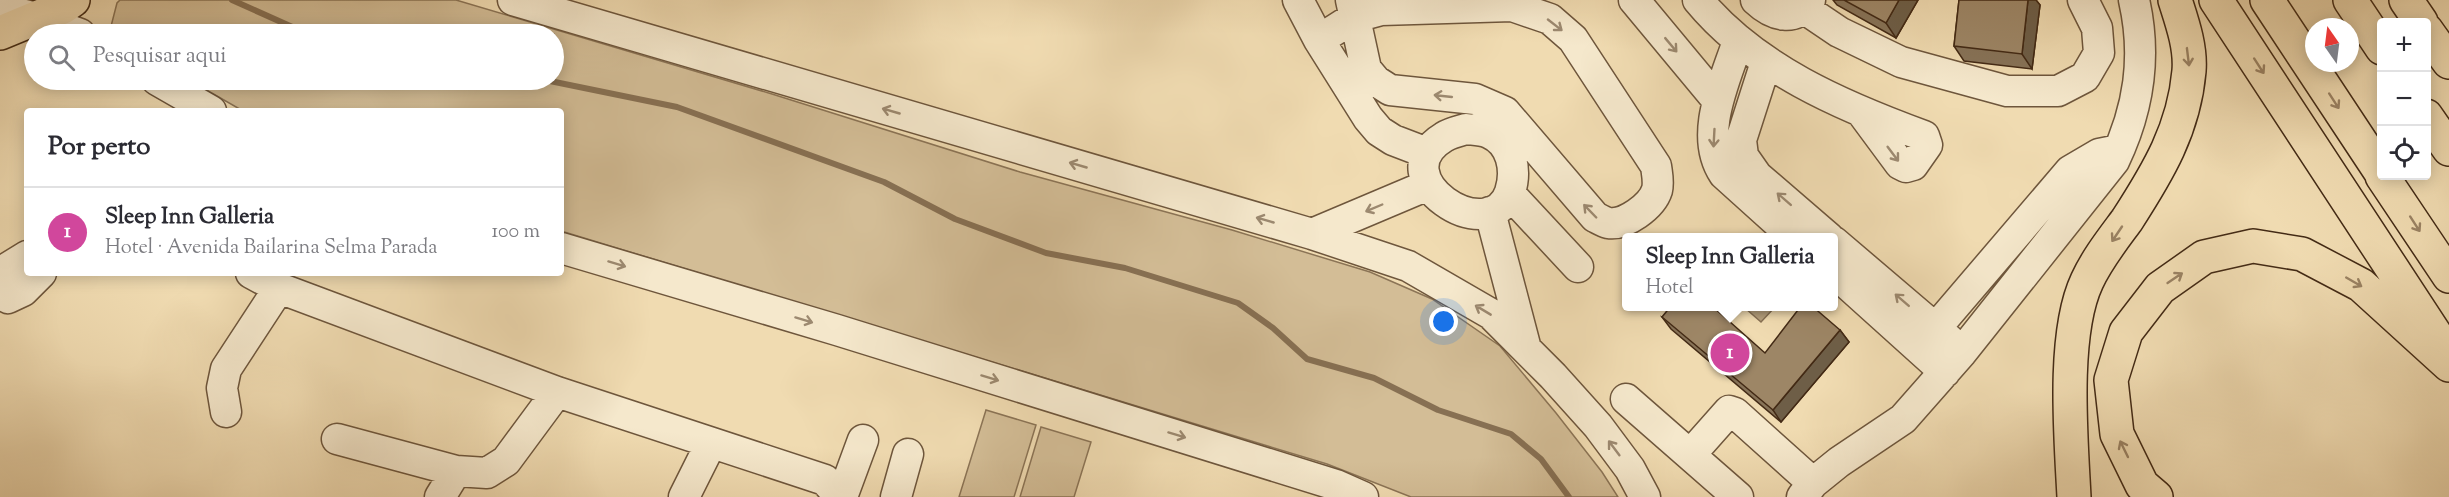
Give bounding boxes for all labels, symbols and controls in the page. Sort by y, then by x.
one-way arrow [1547,18,1563,31]
north arrow [2305,18,2359,72]
map controls [2377,18,2431,180]
button: + [2377,18,2431,72]
search box [24,24,564,90]
one-way arrow [1664,37,1678,52]
icon: search [45,41,78,74]
text: Pesquisar aqui [93,41,227,73]
one-way arrow [2183,46,2194,66]
one-way arrow [2253,58,2266,75]
button: − [2377,72,2431,126]
one-way arrow [1434,90,1454,101]
one-way arrow [2327,93,2340,110]
one-way arrow [882,105,901,116]
button: locate [2377,126,2431,180]
one-way arrow [1708,128,1719,147]
text: Por perto [48,129,150,166]
one-way arrow [1887,146,1899,162]
one-way arrow [1069,159,1088,170]
one-way arrow [1776,193,1792,206]
text: Sleep Inn Galleria [105,202,274,234]
one-way arrow [1365,203,1384,214]
one-way arrow [1583,203,1597,218]
one-way arrow [1256,214,1275,225]
one-way arrow [2408,216,2421,233]
text: 1 [64,218,71,247]
text: 100 m [491,218,540,247]
one-way arrow [2111,225,2123,242]
popup [1622,233,1838,311]
text: Hotel · Avenida Bailarina Selma Parada [105,234,438,263]
text: Sleep Inn Galleria [1645,242,1815,274]
one-way arrow [607,260,626,271]
one-way arrow [2166,271,2183,284]
text: Hotel [1645,274,1694,303]
one-way arrow [2345,277,2362,289]
one-way arrow [1895,293,1910,307]
one-way arrow [1475,303,1492,315]
your location [1429,307,1458,336]
one-way arrow [794,316,813,327]
pin: 1 [1710,330,1750,376]
one-way arrow [980,373,999,384]
one-way arrow [1167,430,1186,441]
one-way arrow [1607,440,1620,456]
one-way arrow [2118,440,2130,458]

